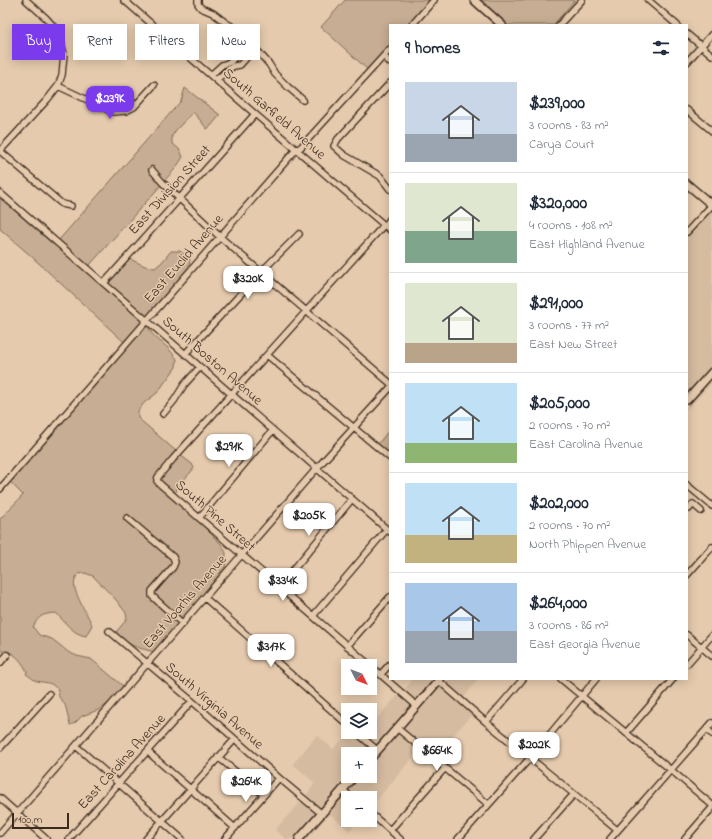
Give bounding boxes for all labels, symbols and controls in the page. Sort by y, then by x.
chip: Buy [12,24,65,60]
chip: Rent [73,24,127,60]
chip: Filters [135,24,199,60]
chip: New [207,24,260,60]
text: 9 homes [405,36,461,61]
icon: filters [650,37,672,59]
street label: South Garfield Avenue [218,63,331,165]
pin: $239K [82,86,138,120]
text: $239K [95,89,125,108]
text: $239,000 [529,91,585,116]
icon: home [437,98,485,146]
text: 3 rooms · 83 m² [529,116,609,135]
text: Carya Court [529,135,594,154]
street label: East Division Street [124,140,216,240]
text: $320,000 [529,191,587,216]
icon: home [437,199,485,247]
street label: East Euclid Avenue [139,209,229,308]
text: 4 rooms · 108 m² [529,216,613,235]
text: East Highland Avenue [529,235,645,254]
pin: $320K [220,266,276,300]
text: $320K [232,269,264,288]
text: $291,000 [529,291,583,316]
icon: home [437,299,485,347]
street label: South Boston Avenue [157,311,267,411]
text: 3 rooms · 77 m² [529,316,609,335]
text: East New Street [529,335,617,354]
text: $205,000 [529,391,590,416]
icon: home [437,399,485,447]
text: 2 rooms · 70 m² [529,416,610,435]
pin: $291K [201,434,257,468]
text: East Carolina Avenue [529,435,643,454]
text: $291K [215,437,243,456]
street label: South Pine Street [170,475,260,557]
text: $202,000 [529,491,588,516]
icon: home [437,499,485,547]
pin: $205K [281,503,337,537]
text: $205K [292,506,326,525]
text: 2 rooms · 70 m² [529,516,610,535]
text: North Phippen Avenue [529,535,646,554]
street label: East Voorhis Avenue [138,550,232,654]
pin: $334K [255,568,311,602]
text: $334K [268,571,298,590]
text: $264,000 [529,591,587,616]
icon: home [437,599,485,647]
text: 3 rooms · 86 m² [529,616,609,635]
pin: $317K [243,634,299,668]
text: East Georgia Avenue [529,635,640,654]
text: $317K [256,637,286,656]
street label: South Virginia Avenue [160,657,268,756]
north arrow [341,659,377,695]
map controls [341,659,377,827]
button: layers [341,703,377,739]
street label: East Carolina Avenue [73,709,171,815]
pin: $202K [506,732,562,766]
text: $202K [518,735,550,754]
pin: $664K [409,738,465,772]
text: $664K [422,741,452,760]
button: + [341,747,377,783]
pin: $264K [218,769,274,803]
text: $264K [230,772,262,791]
button: − [341,791,377,827]
scale bar [12,811,69,830]
text: 100 m [18,812,42,828]

